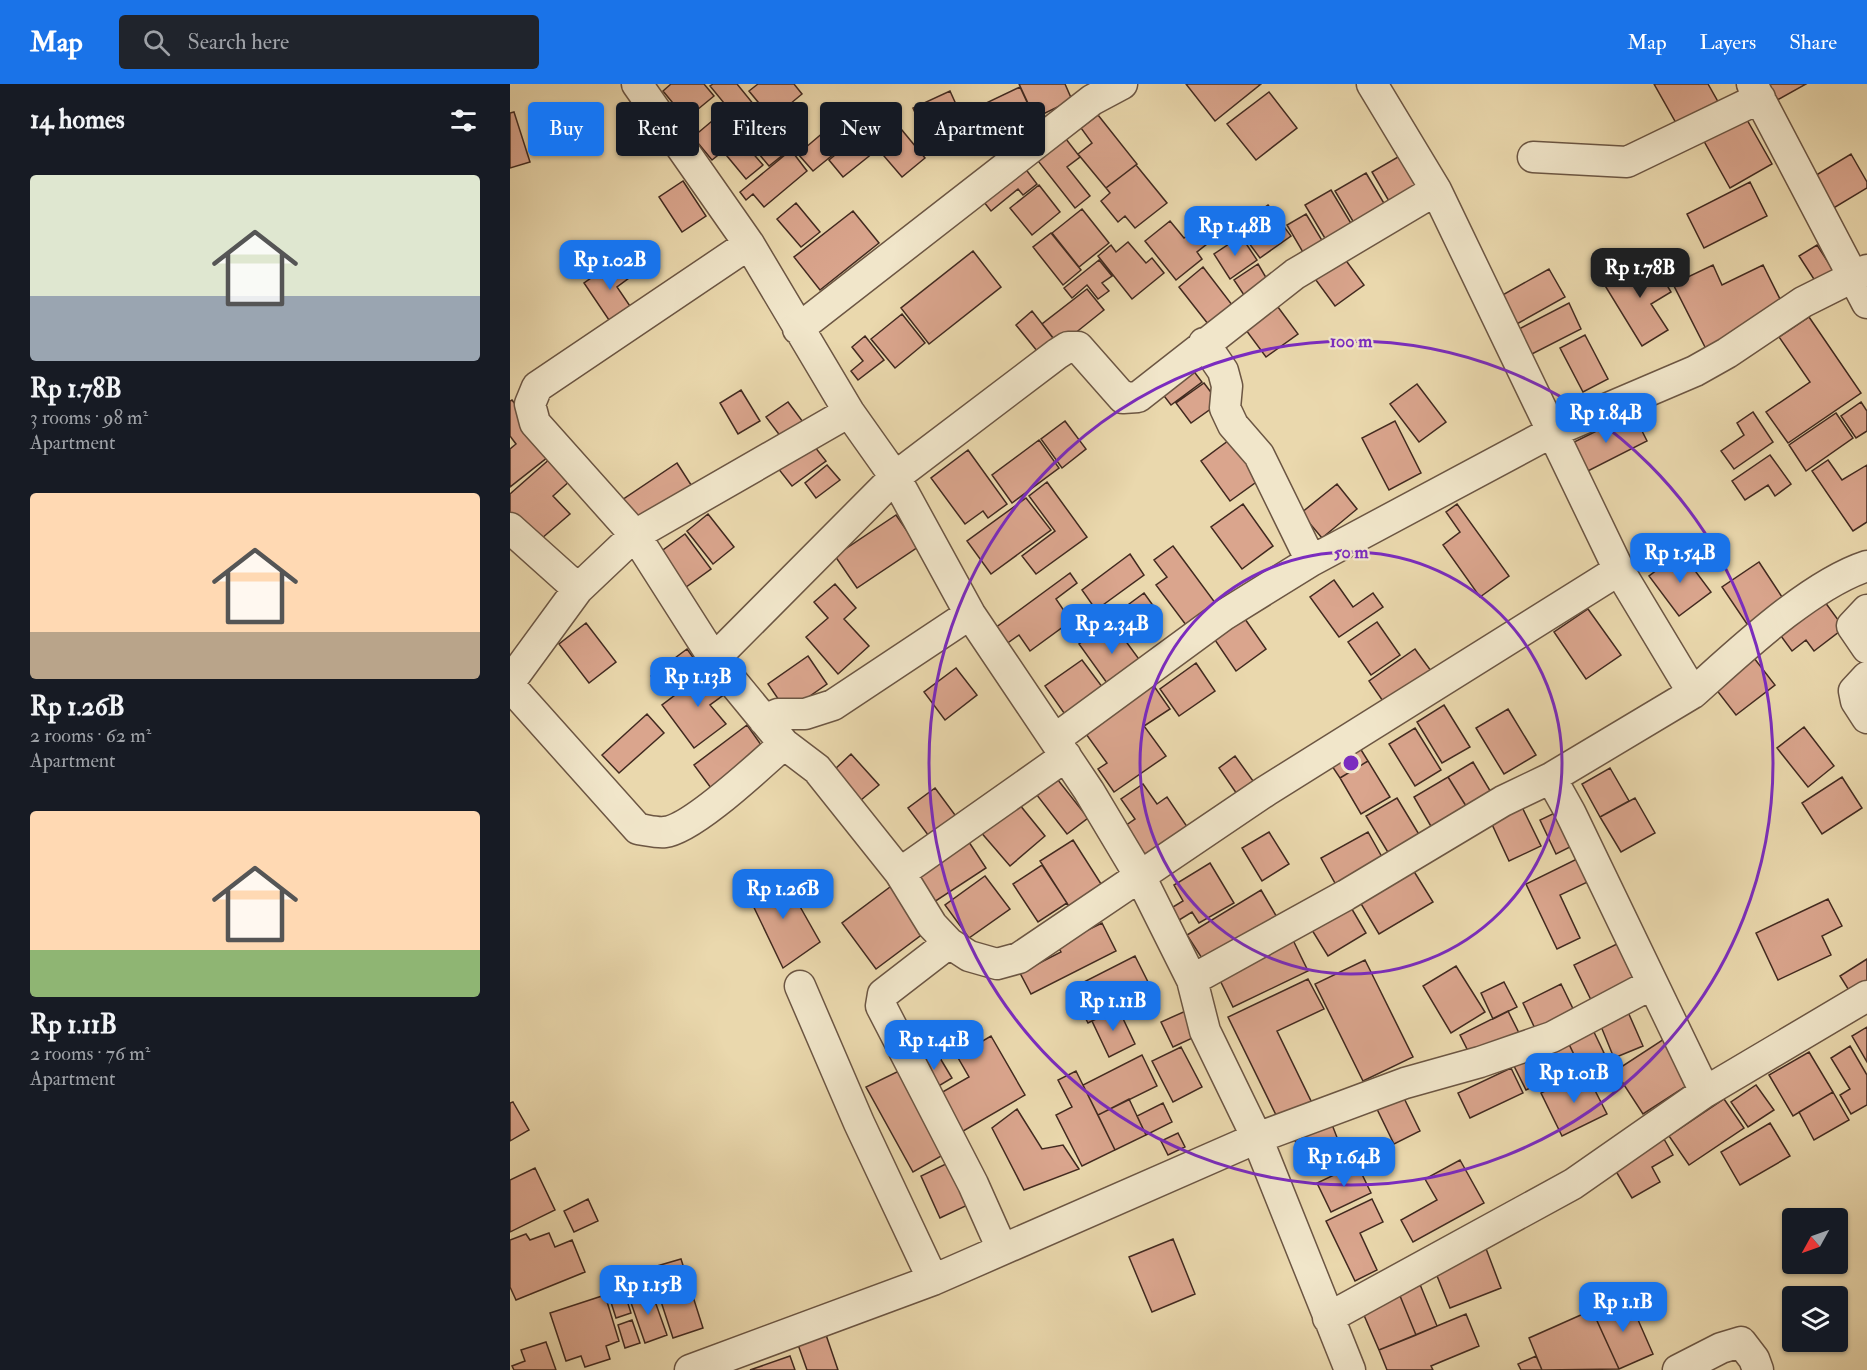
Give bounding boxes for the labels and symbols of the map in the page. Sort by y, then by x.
pin: Rp 1.48B [1173,206,1297,257]
pin: Rp 1.02B [548,240,672,291]
pin: Rp 1.78B [1578,248,1702,299]
text: 100 m [1330,330,1373,353]
pin: Rp 1.84B [1544,393,1668,444]
pin: Rp 1.54B [1618,533,1742,584]
text: 50 m [1334,541,1369,564]
pin: Rp 2.34B [1050,604,1174,655]
pin: Rp 1.13B [636,657,760,708]
centre of rings [1341,753,1361,773]
pin: Rp 1.26B [721,869,845,920]
pin: Rp 1.11B [1051,981,1175,1032]
pin: Rp 1.41B [872,1020,996,1071]
pin: Rp 1.01B [1512,1053,1636,1104]
pin: Rp 1.64B [1282,1137,1406,1188]
north arrow [1782,1208,1848,1274]
pin: Rp 1.15B [586,1265,710,1316]
pin: Rp 1.1B [1568,1282,1678,1333]

